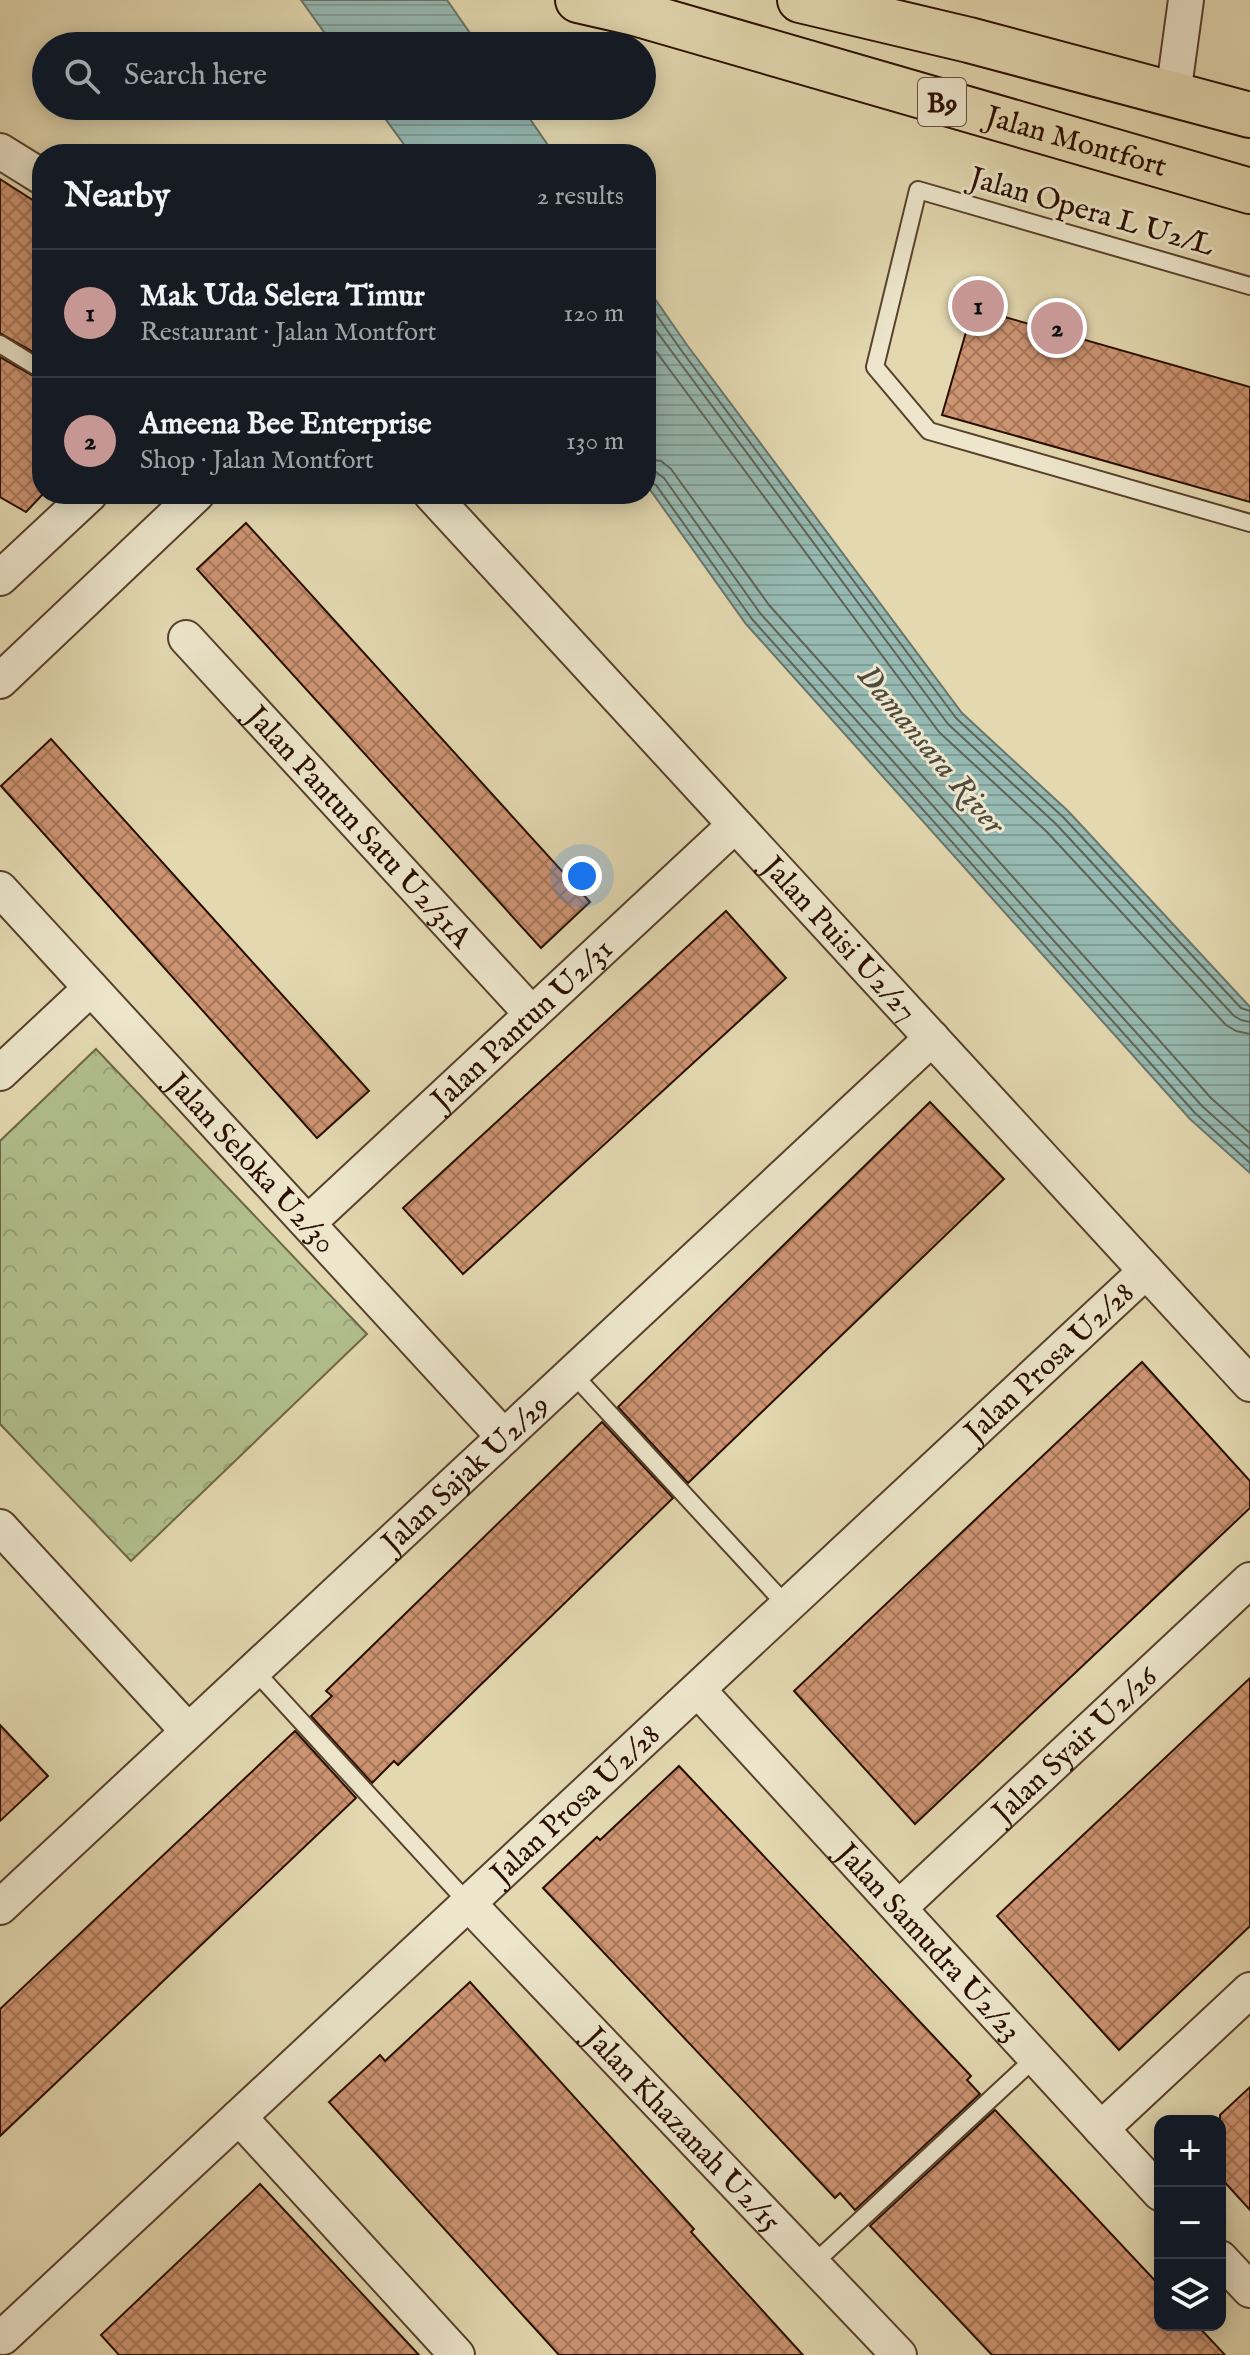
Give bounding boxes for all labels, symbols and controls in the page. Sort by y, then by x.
search box [32,32,656,120]
icon: search [60,54,104,98]
text: Search here [124,57,267,95]
road number: B9 [918,78,966,126]
street label: Jalan Montfort [978,98,1171,187]
street label: Jalan Opera L U2/L [962,159,1219,266]
text: Nearby [64,175,170,218]
text: 2 results [537,180,624,213]
pin: 1 [952,276,1004,336]
text: Mak Uda Selera Timur [140,278,425,316]
text: 1 [85,297,95,330]
text: 120 m [564,297,624,330]
pin: 2 [1031,298,1083,358]
text: Restaurant · Jalan Montfort [140,316,436,349]
text: Ameena Bee Enterprise [140,406,432,444]
text: 2 [84,425,96,458]
text: 130 m [566,425,624,458]
text: Shop · Jalan Montfort [140,444,374,477]
water label: Damansara River [847,657,1014,846]
street label: Jalan Pantun Satu U2/31A [235,696,479,957]
street label: Jalan Puisi U2/27 [751,847,924,1031]
your location [562,856,602,896]
street label: Jalan Pantun U2/31 [422,931,622,1121]
street label: Jalan Seloka U2/30 [156,1063,343,1263]
street label: Jalan Prosa U2/28 [955,1275,1143,1453]
street label: Jalan Sajak U2/29 [372,1387,558,1564]
street label: Jalan Syair U2/26 [983,1658,1167,1834]
street label: Jalan Prosa U2/28 [481,1717,669,1895]
street label: Jalan Samudra U2/23 [825,1834,1029,2051]
street label: Jalan Khazanah U2/15 [573,2018,788,2241]
map controls [1154,2115,1226,2331]
button: + [1154,2115,1226,2187]
button: − [1154,2187,1226,2259]
button: layers [1154,2259,1226,2331]

